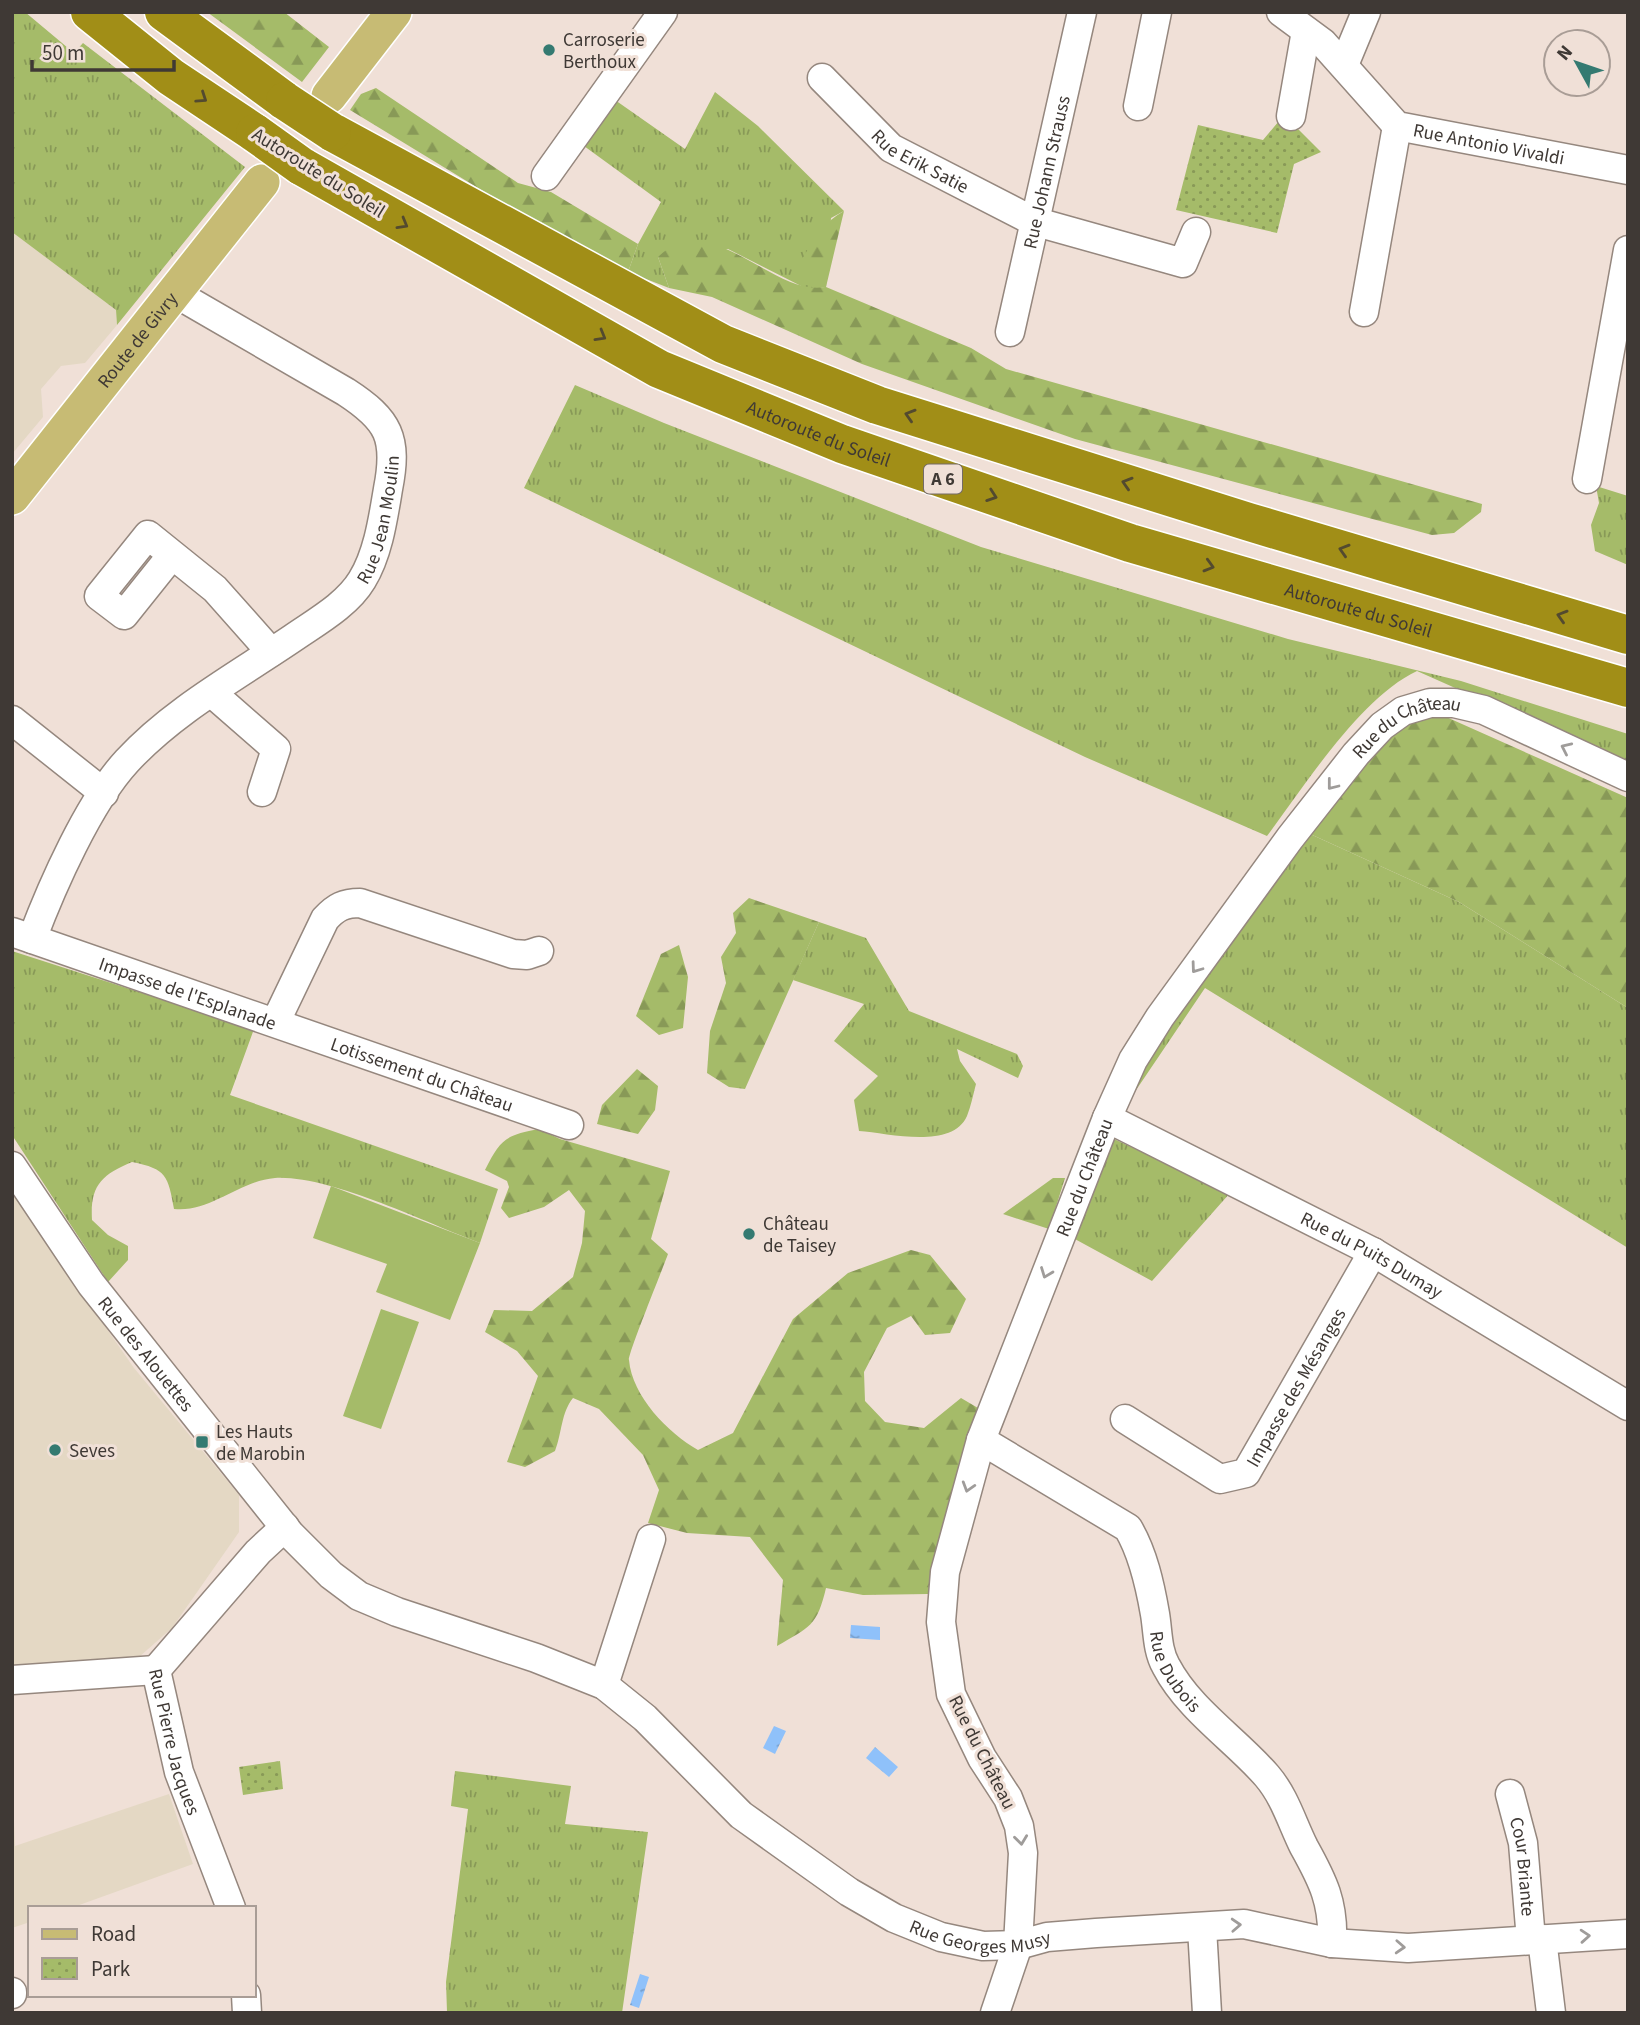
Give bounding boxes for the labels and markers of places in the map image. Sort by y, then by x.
place label: Carroserie Berthoux [563,27,645,76]
marker: Carroserie Berthoux [541,42,557,58]
place label: Château de Taisey [763,1211,836,1260]
marker: Château de Taisey [741,1226,757,1242]
place label: Les Hauts de Marobin [216,1419,305,1468]
marker: Les Hauts de Marobin [194,1434,210,1450]
place label: Seves [69,1438,115,1465]
marker: Seves [47,1442,63,1458]

